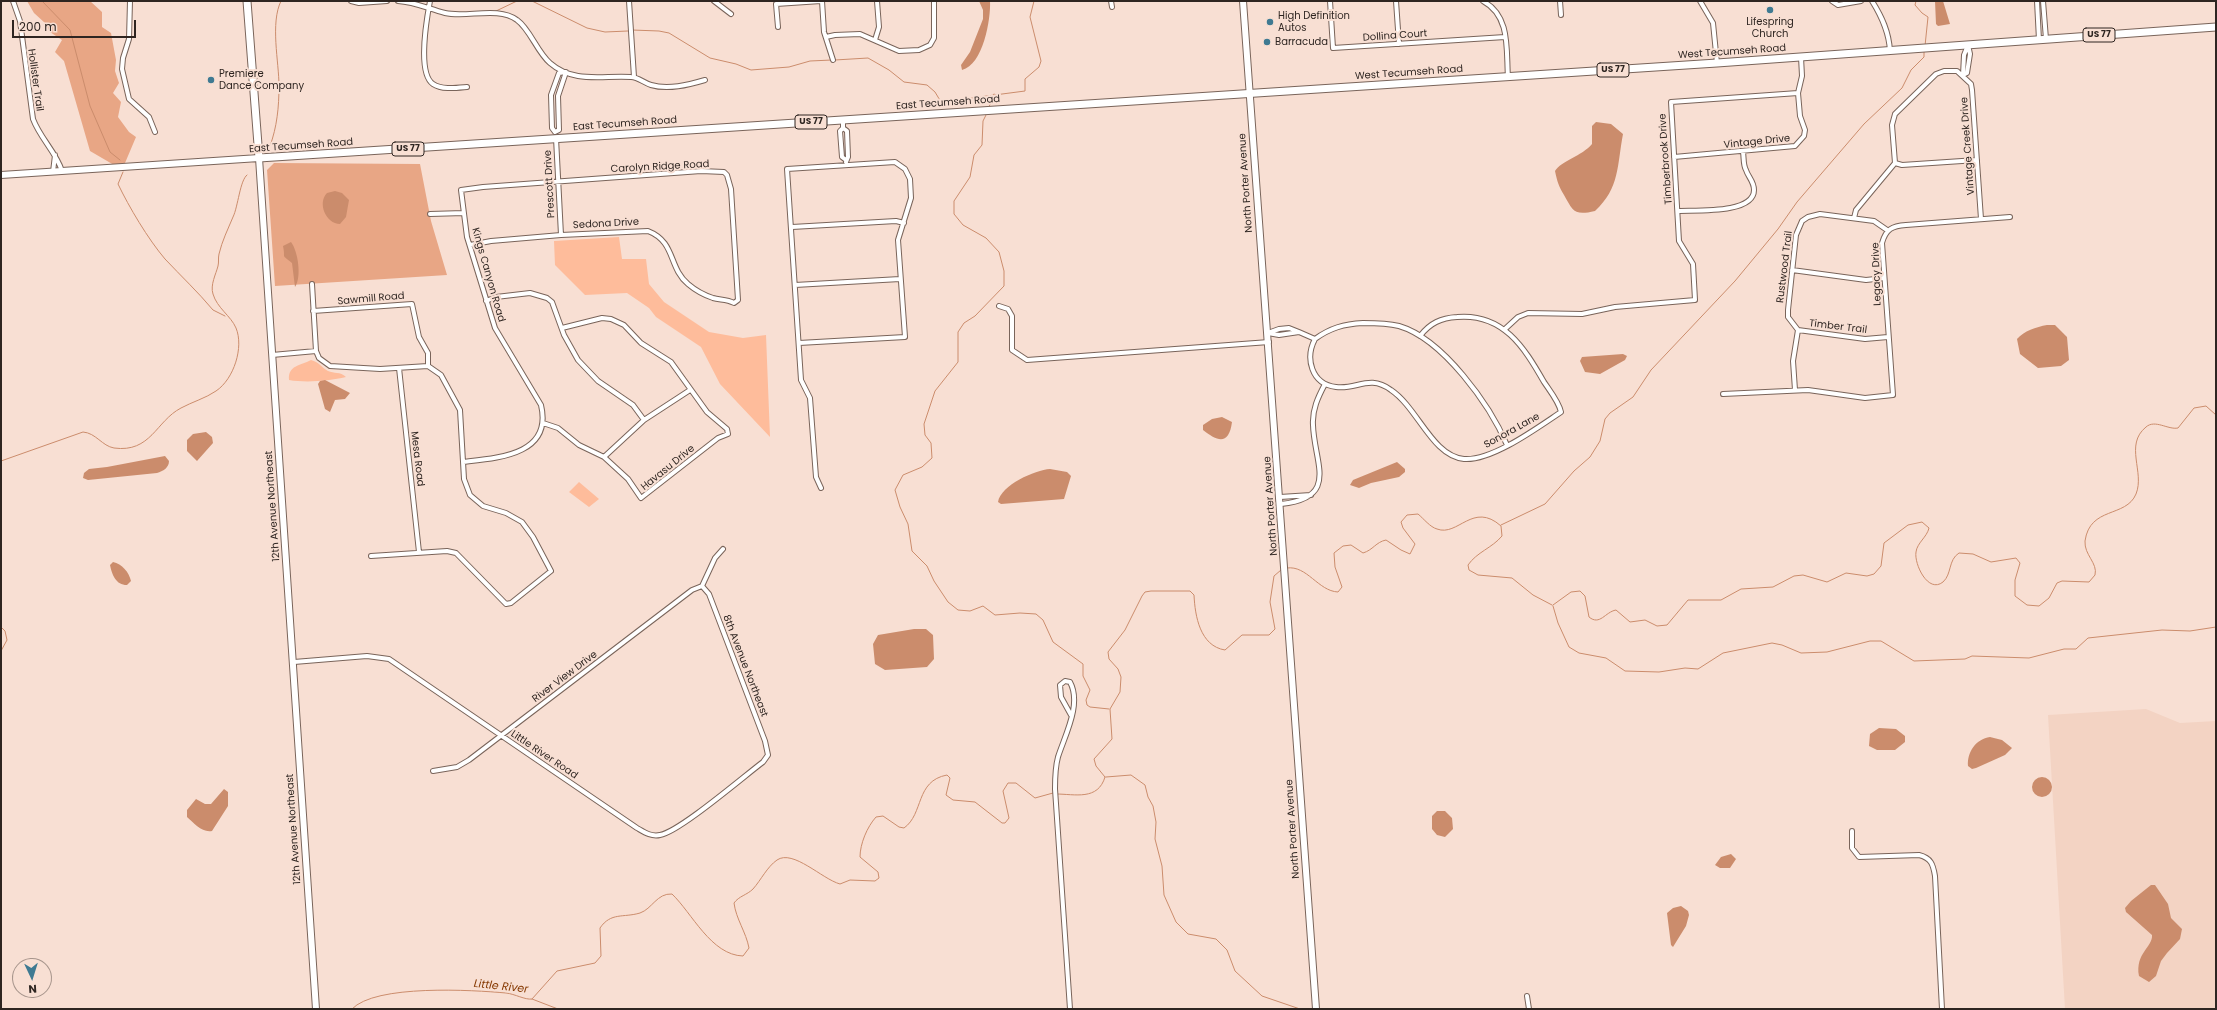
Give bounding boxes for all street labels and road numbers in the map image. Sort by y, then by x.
street label: Dollina Court [1362,28,1428,44]
road number: US 77 [2083,28,2115,42]
street label: West Tecumseh Road [1678,42,1786,62]
street label: Hollister Trail [25,48,45,112]
street label: West Tecumseh Road [1355,63,1463,83]
road number: US 77 [1597,63,1629,77]
street label: East Tecumseh Road [896,93,1000,113]
street label: Vintage Creek Drive [1959,97,1977,195]
street label: Timberbrook Drive [1657,113,1675,205]
street label: East Tecumseh Road [573,114,677,134]
road number: US 77 [795,115,827,129]
street label: North Porter Avenue [1237,133,1255,233]
street label: Vintage Drive [1723,133,1791,151]
street label: East Tecumseh Road [249,136,353,156]
road number: US 77 [392,142,424,156]
street label: Prescott Drive [542,150,558,218]
street label: Carolyn Ridge Road [610,158,710,176]
street label: Sedona Drive [573,216,639,232]
street label: Kings Canyon Road [469,226,507,324]
street label: Rustwood Trail [1775,230,1795,304]
street label: Legacy Drive [1870,242,1884,306]
street label: Sawmill Road [337,290,405,308]
street label: Timber Trail [1808,317,1868,337]
street label: Sonora Lane [1482,411,1542,451]
street label: Mesa Road [408,431,426,487]
street label: Havasu Drive [639,443,697,493]
street label: 12th Avenue Northeast [263,450,283,562]
street label: North Porter Avenue [1262,456,1280,556]
street label: 8th Avenue Northeast [720,613,770,719]
street label: River View Drive [530,649,600,705]
street label: Little River Road [508,728,580,782]
street label: 12th Avenue Northeast [284,773,304,885]
street label: North Porter Avenue [1284,779,1302,879]

